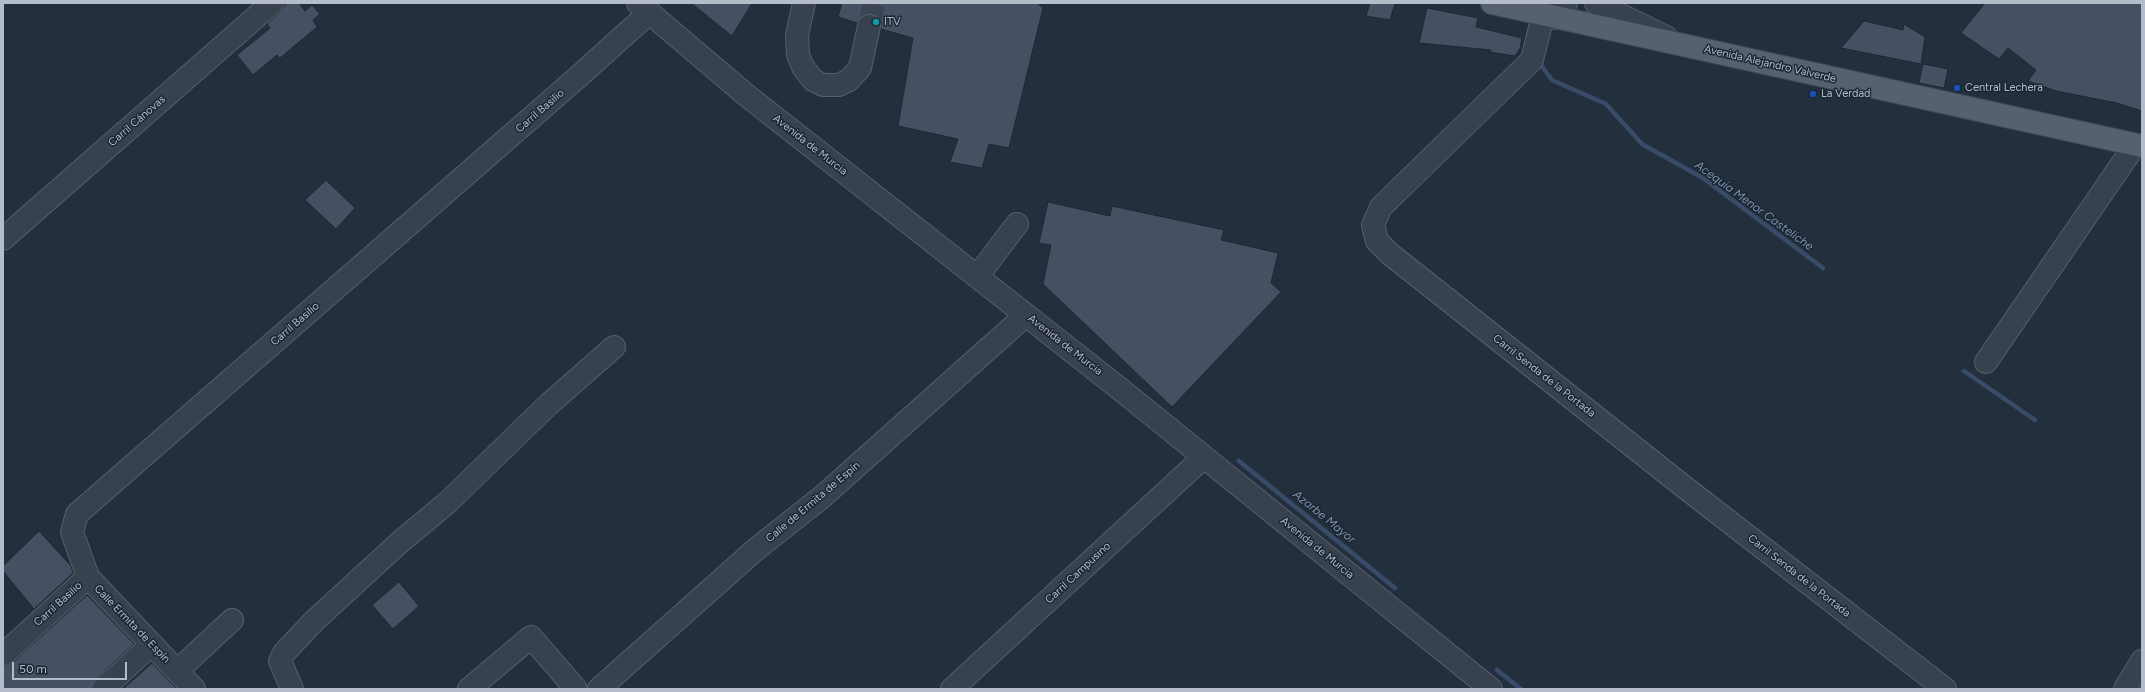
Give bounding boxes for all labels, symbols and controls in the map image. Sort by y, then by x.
place label: ITV [884,15,901,29]
marker: ITV [871,17,881,27]
street label: Avenida Alejandro Valverde [1703,42,1837,86]
place label: Central Lechera [1965,81,2043,95]
marker: Central Lechera [1952,83,1962,93]
street label: Carril Basilio [513,86,567,136]
place label: La Verdad [1821,87,1870,101]
marker: La Verdad [1808,89,1818,99]
street label: Carril Cánovas [106,93,168,149]
street label: Avenida de Murcia [770,112,850,178]
water label: Acequia Menor Casteliche [1692,158,1816,254]
street label: Carril Basilio [268,299,322,349]
street label: Avenida de Murcia [1025,312,1105,378]
street label: Carril Senda de la Portada [1490,332,1598,420]
street label: Calle de Ermita de Espín [763,459,863,545]
water label: Azarbe Mayor [1290,487,1358,547]
street label: Avenida de Murcia [1278,514,1356,582]
street label: Carril Senda de la Portada [1745,532,1853,620]
street label: Carril Campusino [1043,539,1113,607]
street label: Carril Basilio [31,579,85,629]
street label: Calle Ermita de Espín [91,582,173,666]
scale bar [14,654,129,680]
text: 50 m [19,662,47,676]

